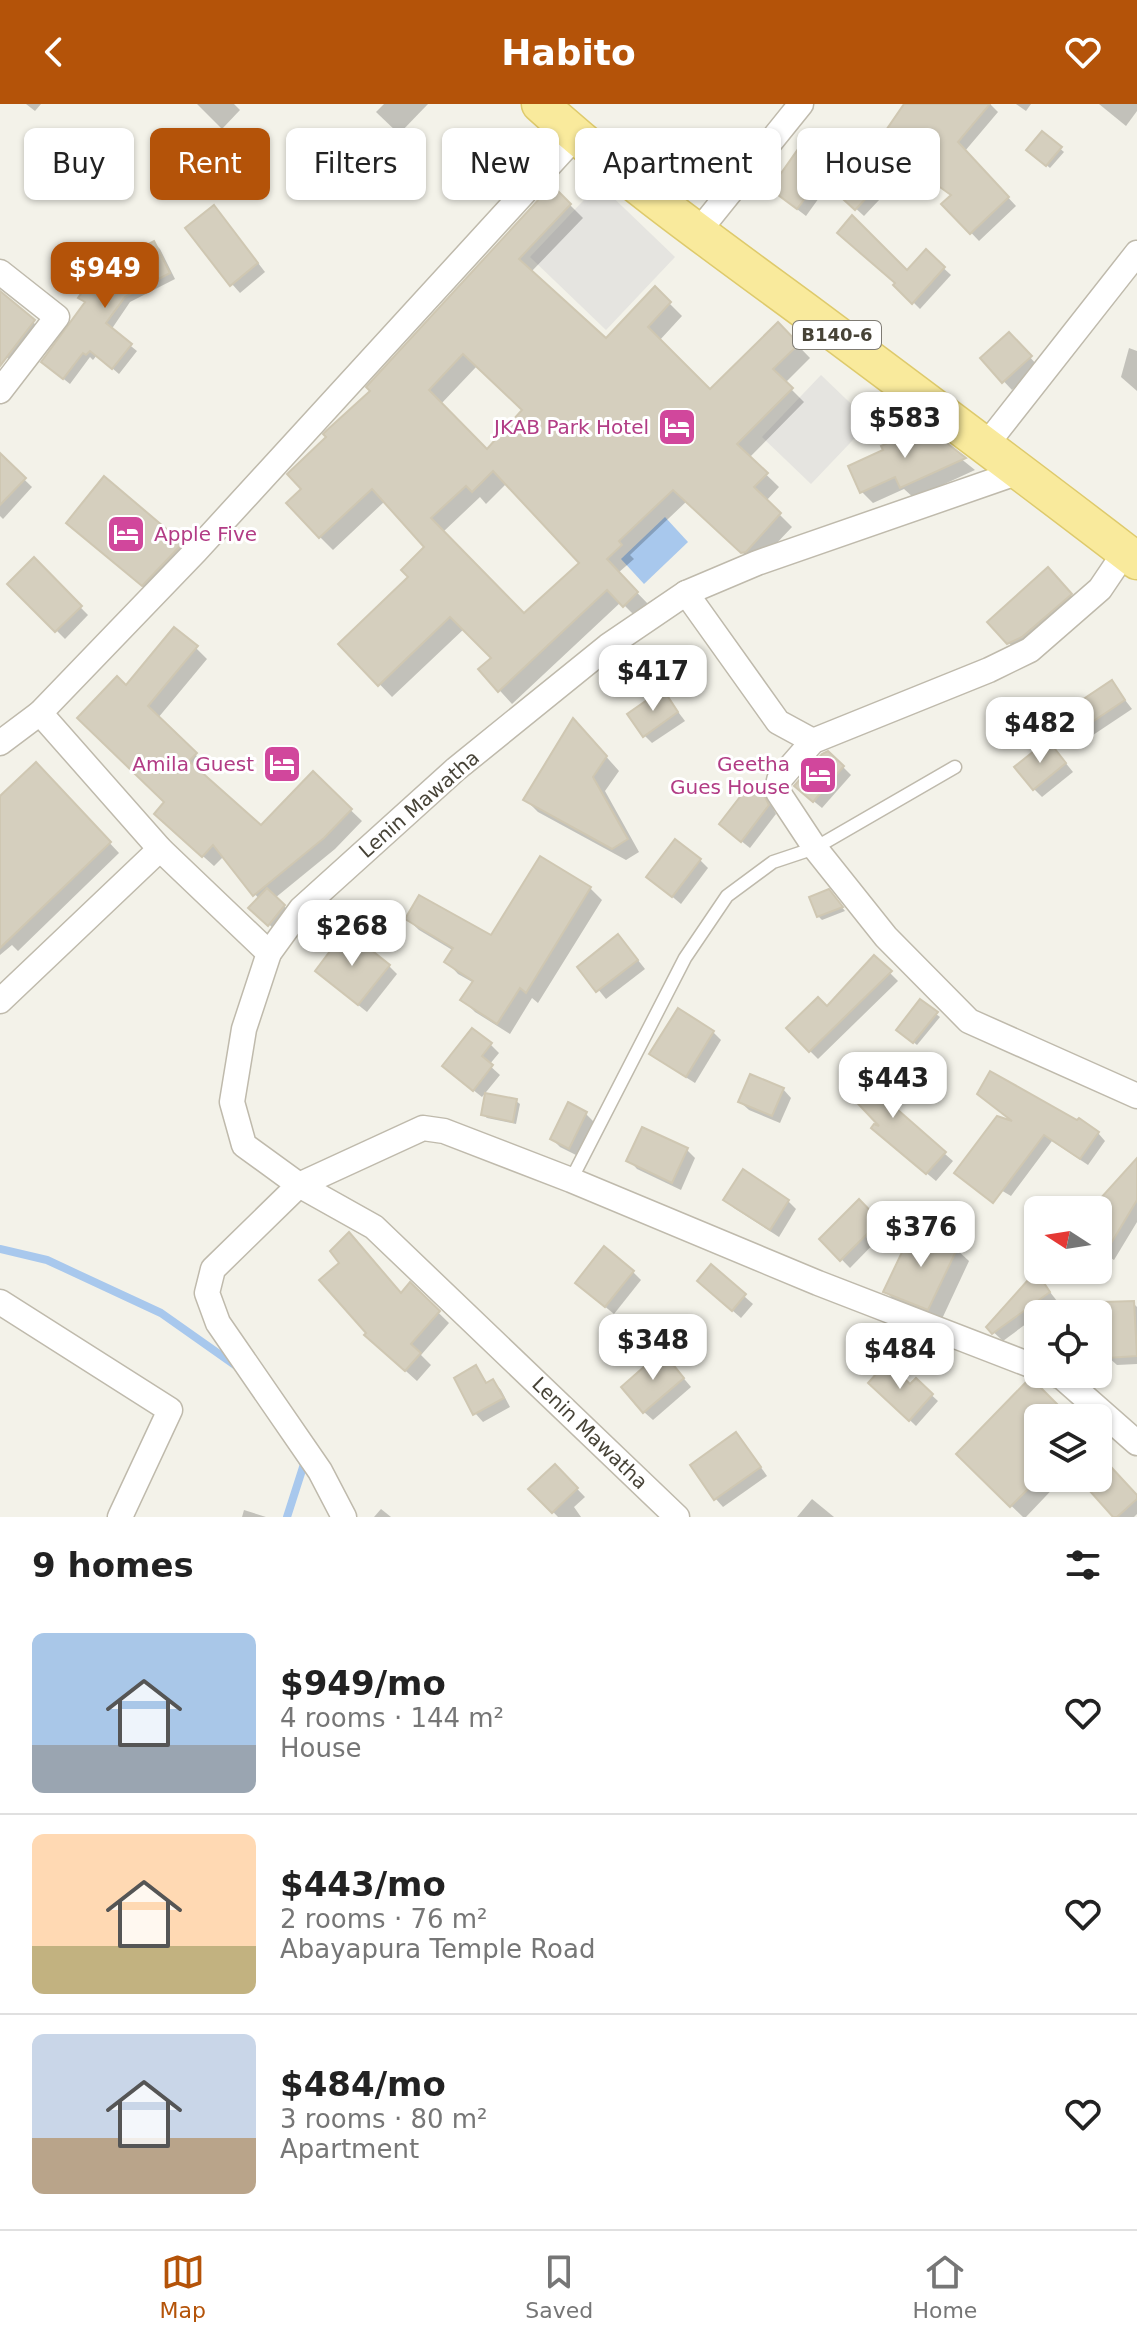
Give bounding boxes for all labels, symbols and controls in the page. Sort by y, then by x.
icon: back [32,30,76,74]
icon: heart [1061,30,1105,74]
text: Habito [501,32,636,73]
chip: Buy [24,128,134,200]
chip: Rent [150,128,270,200]
chip: Filters [286,128,426,200]
chip: New [442,128,559,200]
chip: Apartment [575,128,781,200]
chip: House [797,128,940,200]
pin: $949 [58,242,152,310]
text: $949 [69,253,141,283]
road number: B140-6 [793,321,881,349]
pin: $583 [858,392,952,460]
text: $583 [869,403,941,433]
hotel icon: JKAB Park Hotel [656,406,698,448]
place label: JKAB Park Hotel [492,415,649,439]
hotel icon: Apple Five [105,513,147,555]
place label: Apple Five [154,522,257,546]
pin: $417 [606,645,700,713]
text: $417 [617,656,689,686]
pin: $482 [993,697,1087,765]
text: $482 [1004,708,1076,738]
hotel icon: Amila Guest [261,743,303,785]
street label: Lenin Mawatha [354,745,484,863]
place label: Amila Guest [132,752,254,776]
place label: Geetha Gues House [670,752,790,799]
hotel icon: Geetha Gues House [797,754,839,796]
pin: $268 [305,900,399,968]
text: $268 [316,911,388,941]
pin: $443 [846,1052,940,1120]
text: $443 [857,1063,929,1093]
north arrow [1024,1196,1112,1284]
map controls [1024,1196,1112,1492]
pin: $376 [874,1201,968,1269]
text: $376 [885,1212,957,1242]
button: locate [1024,1300,1112,1388]
pin: $348 [606,1314,700,1382]
pin: $484 [853,1323,947,1391]
text: $348 [617,1325,689,1355]
text: $484 [864,1334,936,1364]
street label: Lenin Mawatha [527,1372,653,1494]
button: layers [1024,1404,1112,1492]
icon: filters [1061,1543,1105,1587]
text: 9 homes [32,1545,194,1585]
text: $949/mo [280,1663,446,1703]
icon: home [96,1665,192,1761]
icon: heart [1061,1691,1105,1735]
text: 4 rooms · 144 m² [280,1703,504,1733]
text: House [280,1733,361,1763]
text: $443/mo [280,1864,446,1904]
icon: home [96,1866,192,1962]
icon: heart [1061,1892,1105,1936]
text: 2 rooms · 76 m² [280,1904,488,1934]
text: Abayapura Temple Road [280,1934,595,1964]
text: $484/mo [280,2064,446,2104]
icon: home [96,2066,192,2162]
icon: heart [1061,2092,1105,2136]
text: 3 rooms · 80 m² [280,2104,488,2134]
text: Apartment [280,2134,419,2164]
tab: Map [160,2250,206,2323]
tab: Saved [525,2250,593,2323]
tab: Home [912,2250,977,2323]

